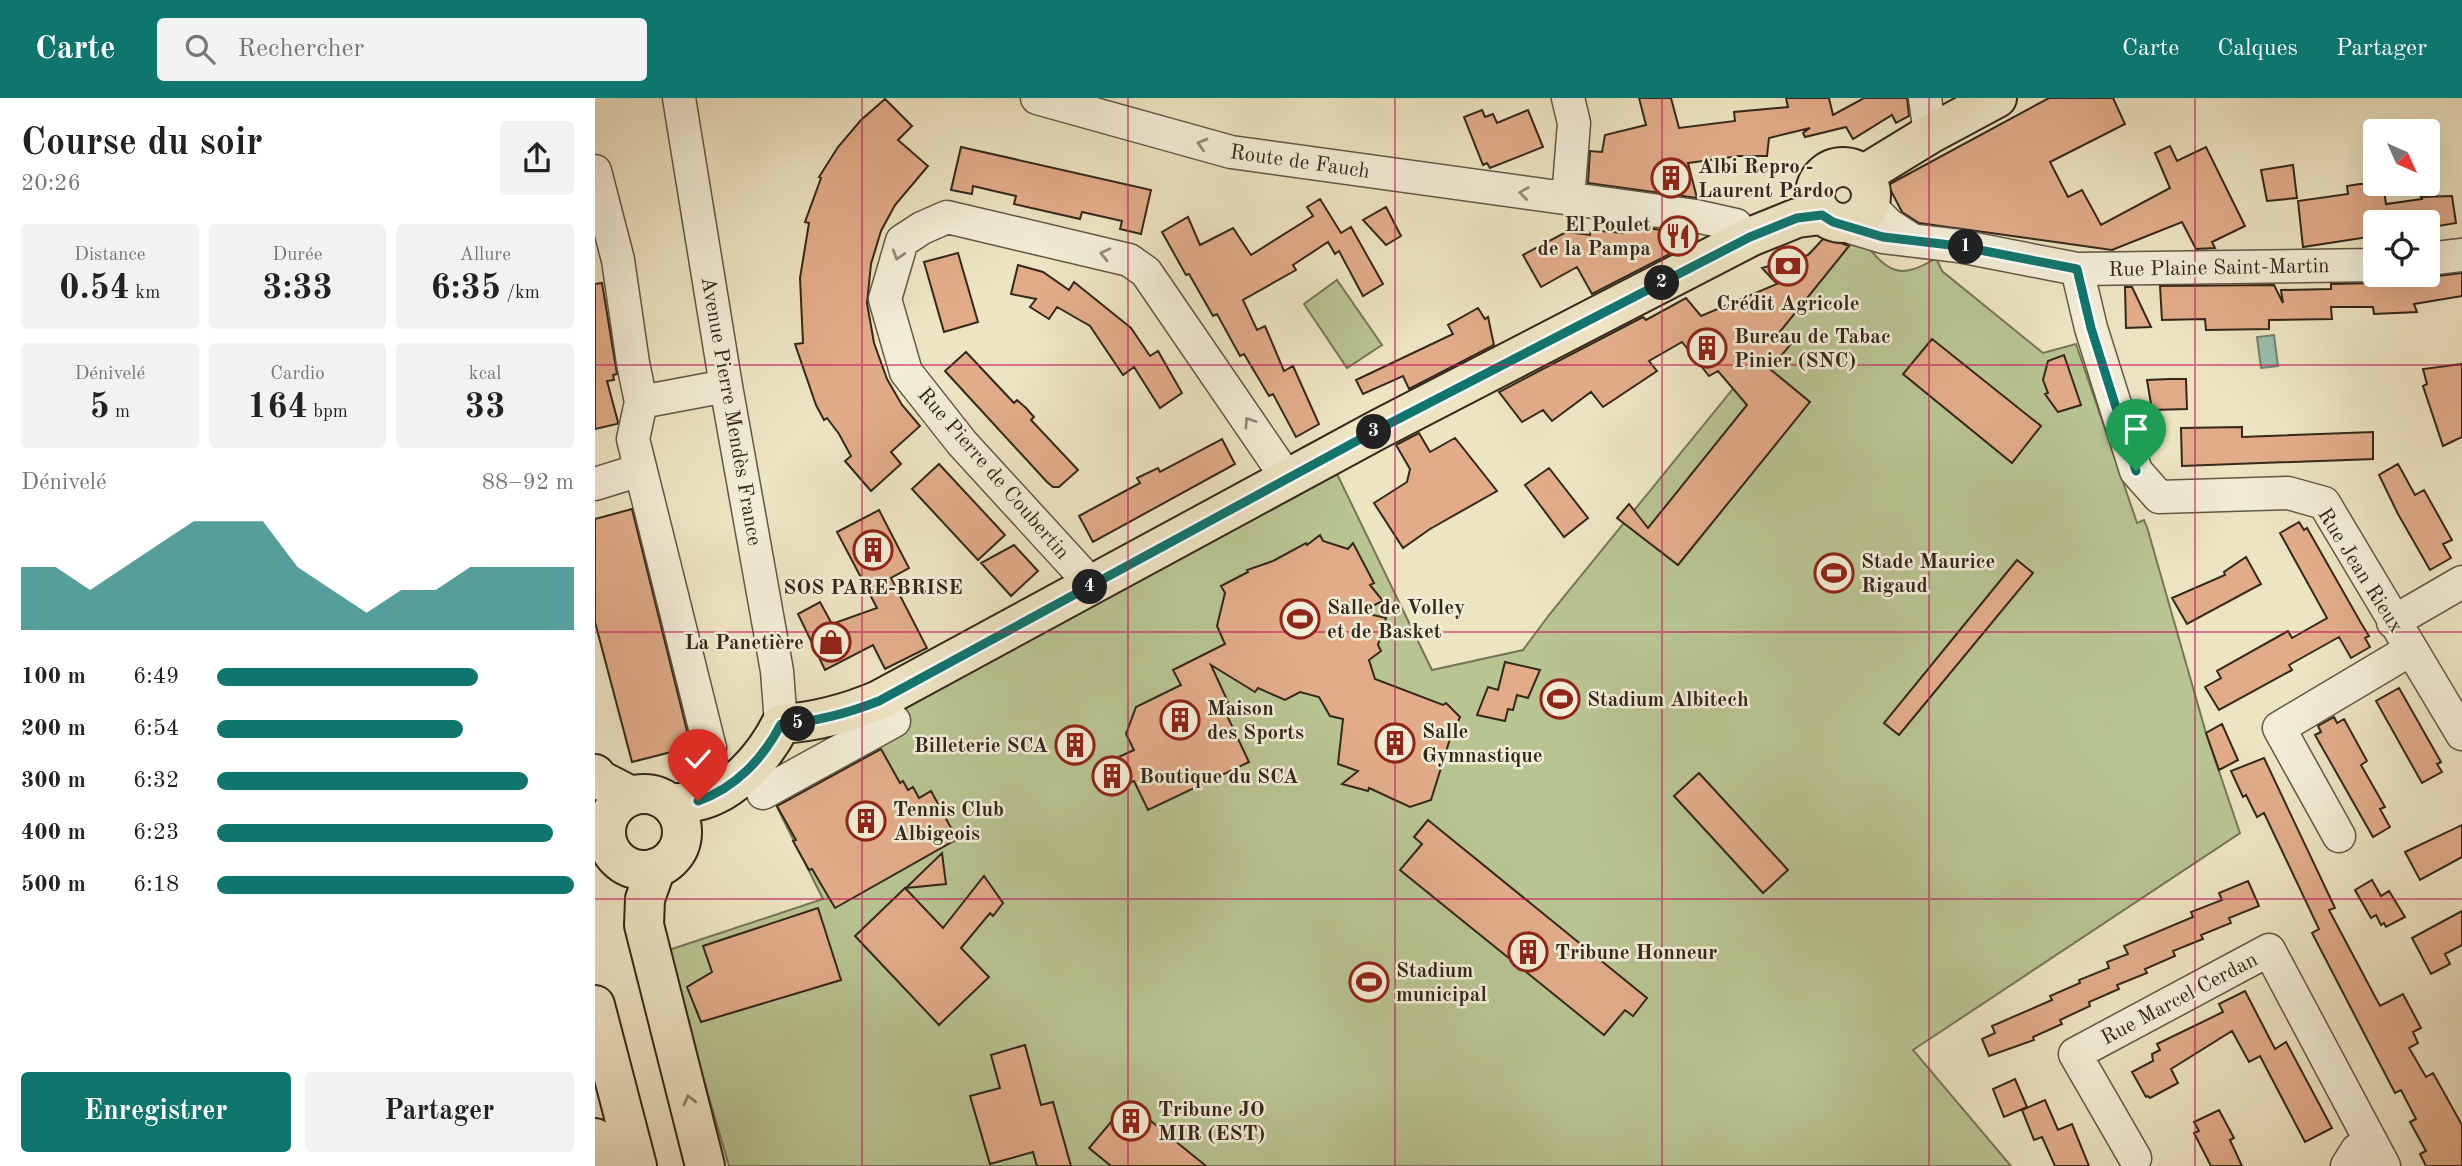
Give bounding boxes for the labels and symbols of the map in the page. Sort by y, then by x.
north arrow [2363,119,2439,196]
one-way arrow [1196,138,1208,153]
street label: Route de Fauch [1228,142,1371,183]
building icon: Albi Repro - Laurent Pardo [1650,157,1692,199]
place label: Albi Repro - Laurent Pardo [1698,157,1834,202]
one-way arrow [1518,186,1530,201]
place label: El Poulet de la Pampa [1538,215,1651,260]
restaurant icon: El Poulet de la Pampa [1657,215,1699,257]
pin: 1 [1949,230,1983,264]
bank icon: Crédit Agricole [1767,245,1809,287]
one-way arrow [892,248,907,260]
one-way arrow [1099,248,1111,263]
street label: Rue Plaine Saint-Martin [2108,256,2330,281]
pin: 2 [1645,266,1679,300]
street label: Avenue Pierre Mendès France [697,275,765,547]
place label: Crédit Agricole [1716,294,1860,315]
building icon: Bureau de Tabac Pinier (SNC) [1686,327,1728,369]
place label: Bureau de Tabac Pinier (SNC) [1734,327,1891,372]
street label: Rue Pierre de Coubertin [913,384,1073,564]
pin [2106,399,2166,471]
pin: 3 [1357,414,1391,450]
one-way arrow [1245,417,1257,430]
street label: Rue Jean Rieux [2313,505,2407,637]
building icon: SOS PARE-BRISE [852,529,894,571]
sports icon: Stade Maurice Rigaud [1813,552,1855,594]
place label: Stade Maurice Rigaud [1861,552,1995,597]
pin: 4 [1072,570,1107,604]
place label: SOS PARE-BRISE [783,578,963,599]
sports icon: Salle de Volley et de Basket [1279,598,1321,640]
place label: Salle de Volley et de Basket [1327,598,1465,643]
shop icon: La Panetière [810,621,852,663]
place label: La Panetière [685,633,804,654]
sports icon: Stadium Albitech [1539,678,1581,720]
place label: Stadium Albitech [1587,690,1749,711]
building icon: Maison des Sports [1159,699,1201,741]
place label: Maison des Sports [1207,699,1304,744]
pin: 5 [781,706,815,742]
building icon: Salle Gymnastique [1374,722,1416,764]
place label: Salle Gymnastique [1422,722,1543,767]
building icon: Billeterie SCA [1054,724,1096,766]
pin [668,729,728,801]
place label: Billeterie SCA [914,736,1048,757]
building icon: Boutique du SCA [1091,755,1133,797]
place label: Boutique du SCA [1139,767,1299,788]
building icon: Tennis Club Albigeois [845,800,887,842]
place label: Tennis Club Albigeois [893,800,1004,845]
building icon: Tribune Honneur [1507,931,1549,973]
place label: Tribune Honneur [1555,943,1717,964]
street label: Rue Marcel Cerdan [2098,949,2261,1049]
sports icon: Stadium municipal [1348,961,1390,1003]
place label: Stadium municipal [1396,961,1487,1006]
one-way arrow [683,1094,697,1106]
building icon: Tribune JO MIR (EST) [1110,1100,1152,1142]
place label: Tribune JO MIR (EST) [1158,1100,1265,1145]

